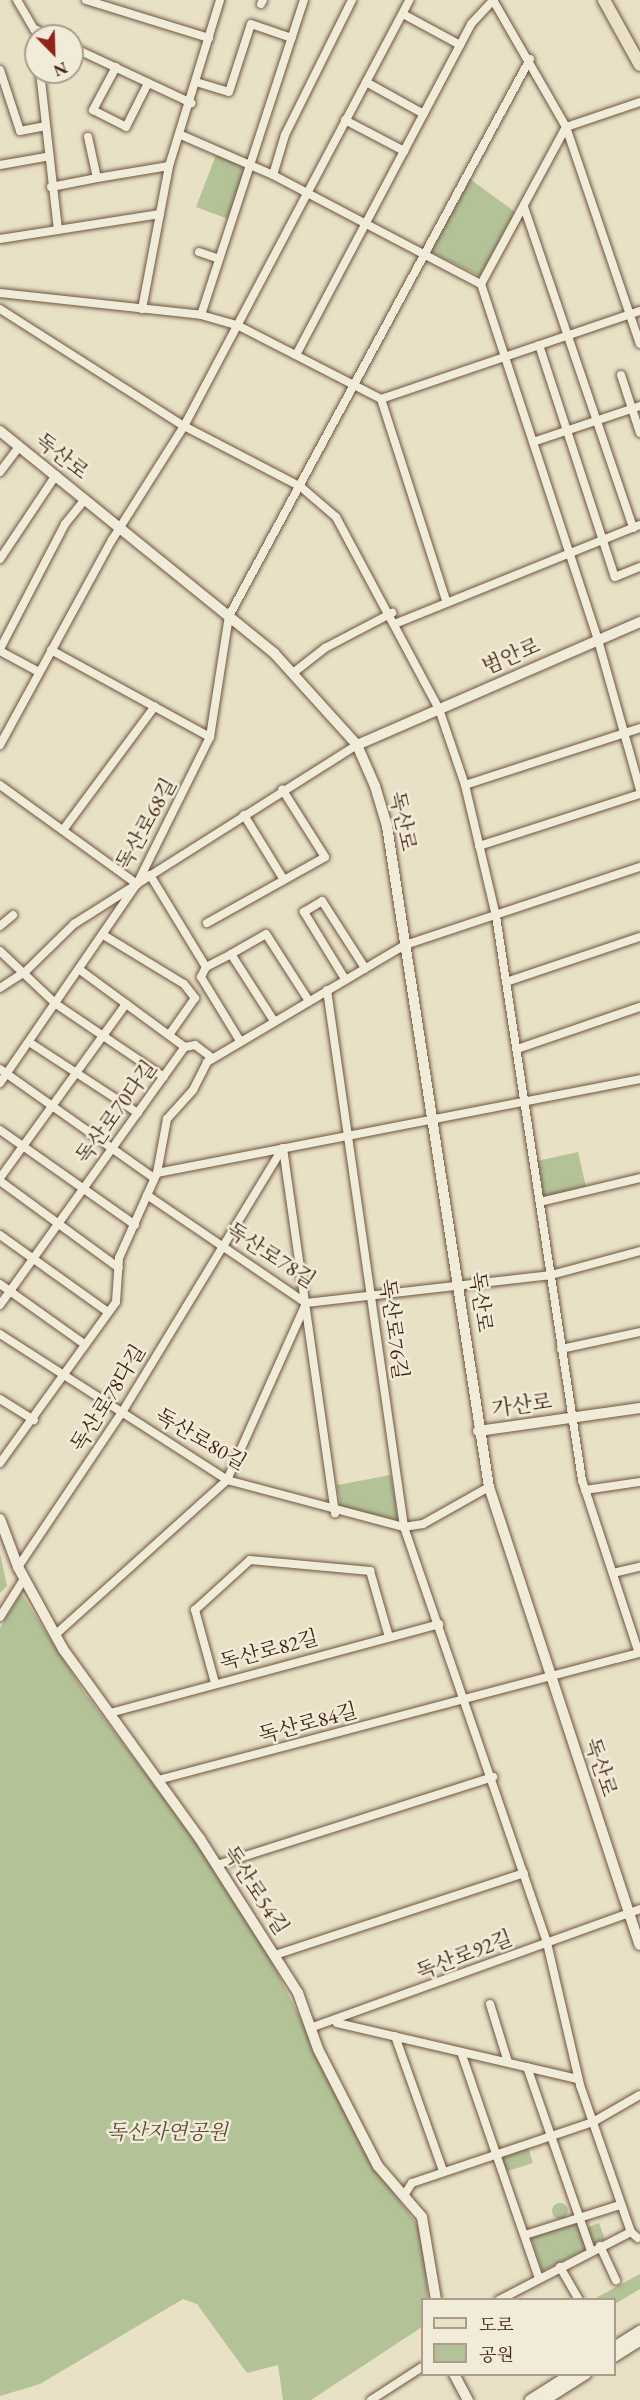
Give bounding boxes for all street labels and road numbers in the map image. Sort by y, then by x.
street label: 독산로 [30,427,94,485]
street label: 범안로 [478,633,544,679]
street label: 독산로68길 [110,774,182,874]
street label: 독산로 [384,789,422,853]
street label: 독산로70다길 [70,1055,162,1169]
street label: 독산로78길 [222,1217,320,1293]
street label: 독산로 [464,1270,498,1334]
street label: 독산로76길 [374,1277,414,1381]
street label: 독산로78다길 [65,1340,151,1456]
street label: 가산로 [490,1388,554,1422]
street label: 독산로80길 [151,1403,251,1475]
street label: 독산로82길 [217,1625,321,1675]
street label: 독산로84길 [256,1698,360,1748]
street label: 독산로 [580,1734,622,1800]
street label: 독산로54길 [218,1841,294,1939]
street label: 독산로92길 [412,1925,516,1985]

